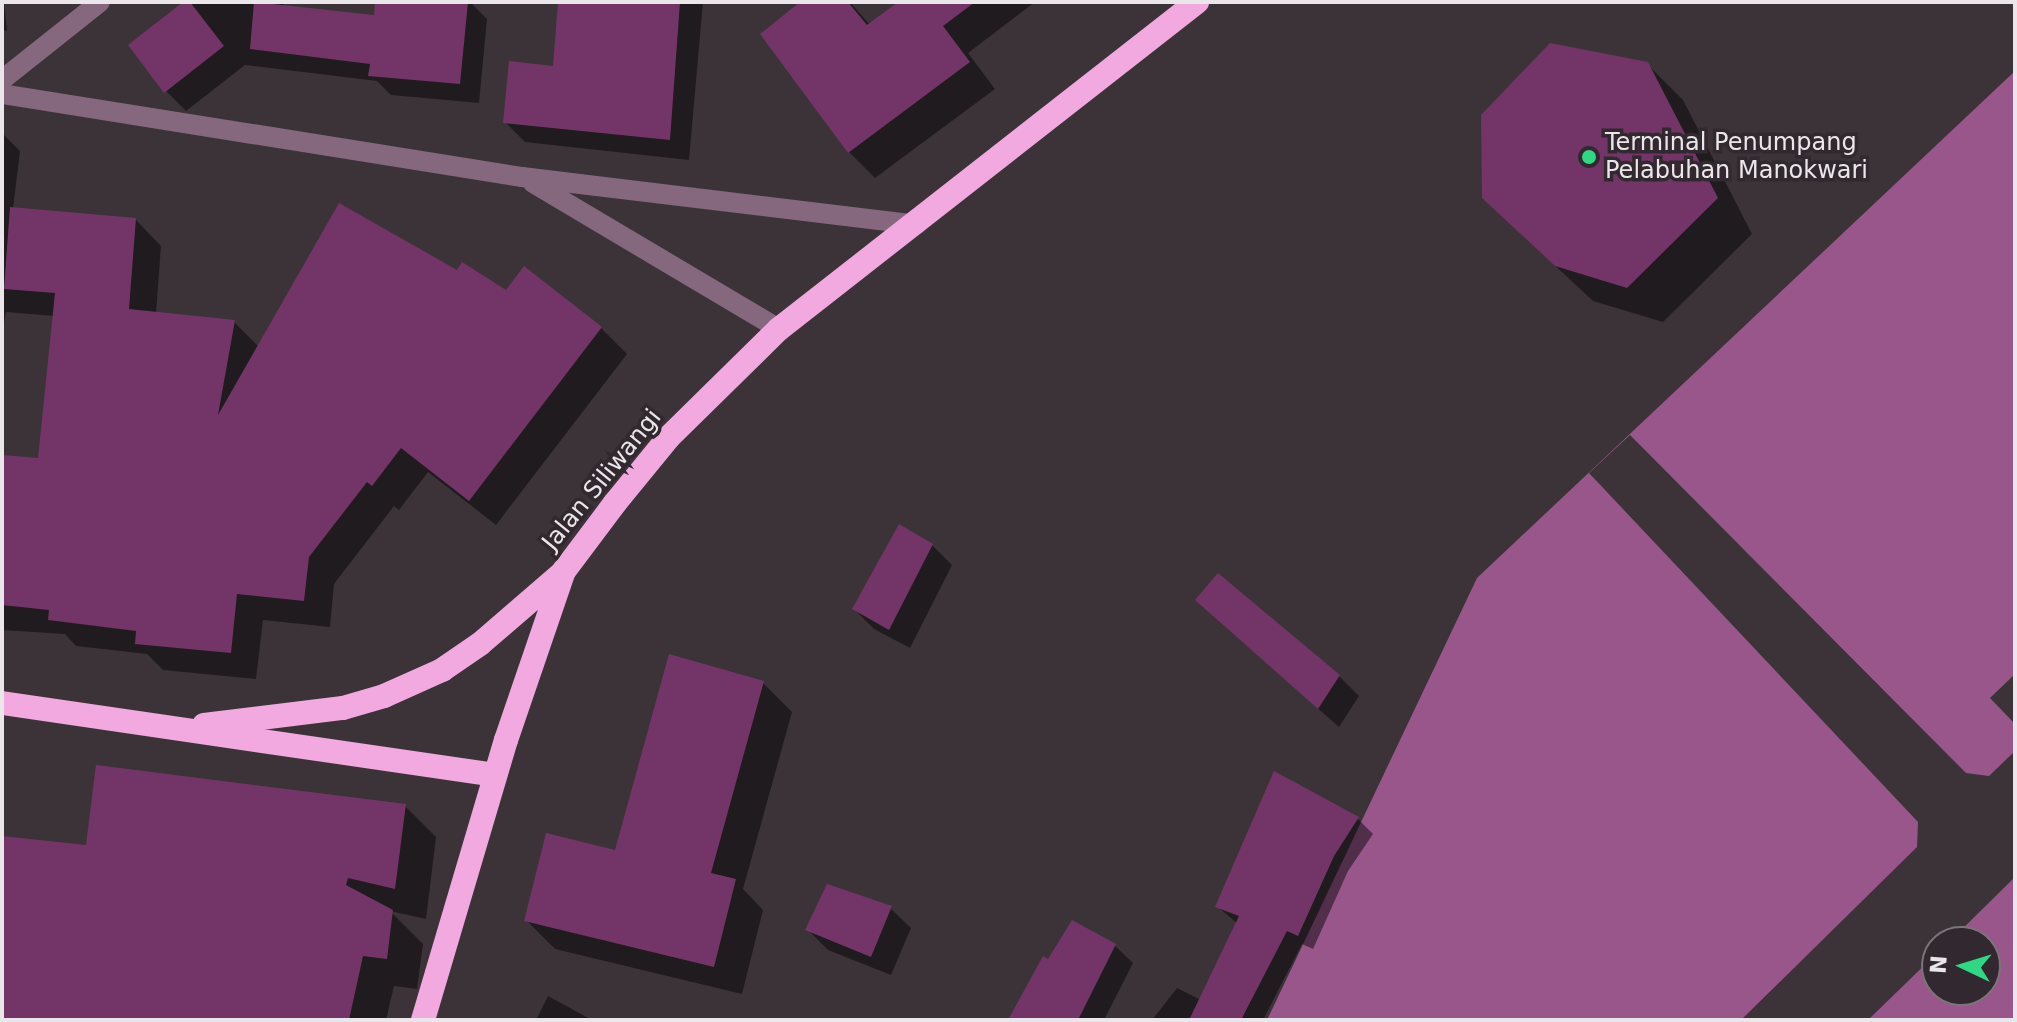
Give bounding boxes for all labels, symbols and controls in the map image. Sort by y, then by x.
place label: Terminal Penumpang Pelabuhan Manokwari [1605,129,1868,185]
marker: Terminal Penumpang Pelabuhan Manokwari [1580,148,1598,166]
street label: Jalan Siliwangi [536,404,668,556]
north arrow [1921,926,2001,1006]
text: N [1925,954,1952,974]

